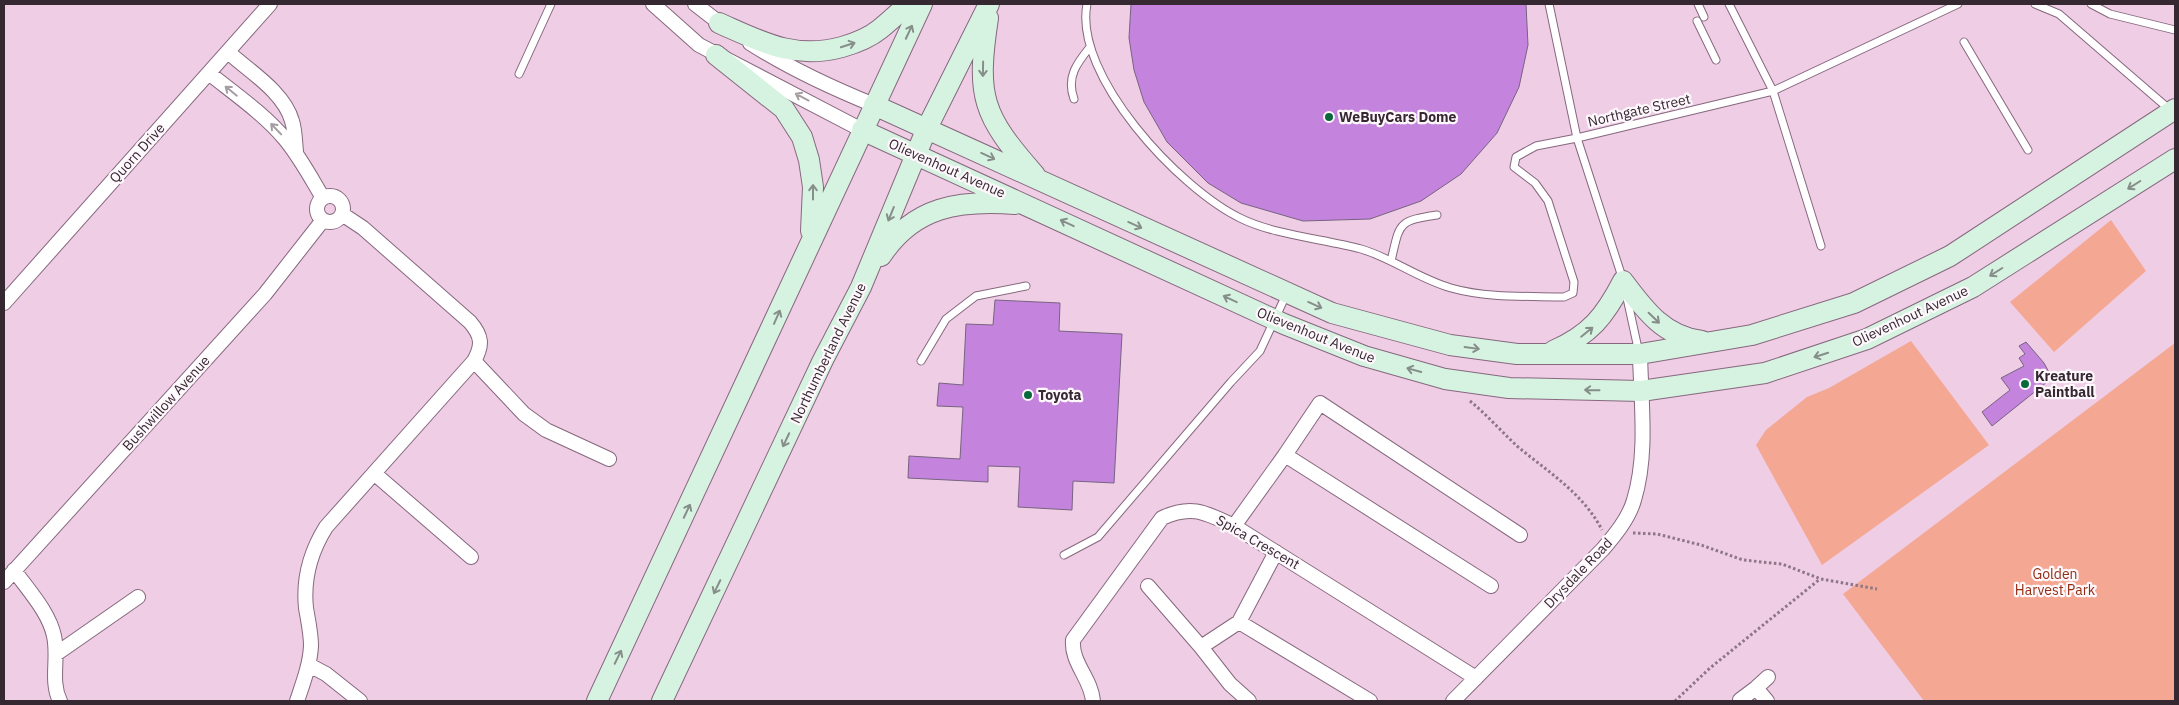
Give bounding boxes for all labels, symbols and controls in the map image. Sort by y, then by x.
one-way arrow [905,24,915,39]
one-way arrow [840,39,856,49]
one-way arrow [978,61,988,77]
one-way arrow [225,85,238,96]
street label: Northgate Street [1586,89,1692,131]
one-way arrow [795,92,810,102]
place label: WeBuyCars Dome [1339,108,1457,126]
marker: WeBuyCars Dome [1323,111,1335,123]
street label: Quorn Drive [105,119,169,187]
one-way arrow [270,123,282,135]
street label: Olievenhout Avenue [886,134,1008,202]
one-way arrow [980,152,995,162]
one-way arrow [2127,180,2141,191]
one-way arrow [808,184,818,200]
one-way arrow [886,205,895,221]
one-way arrow [1060,218,1075,227]
one-way arrow [1127,220,1142,230]
one-way arrow [1990,267,2004,277]
street label: Northumberland Avenue [786,279,870,426]
street label: Olievenhout Avenue [1849,281,1971,351]
one-way arrow [1223,294,1238,303]
one-way arrow [1308,301,1323,311]
street label: Olievenhout Avenue [1254,303,1378,367]
one-way arrow [772,310,782,325]
one-way arrow [1647,312,1659,324]
one-way arrow [1580,326,1593,337]
one-way arrow [1464,343,1480,353]
one-way arrow [1813,350,1829,360]
street label: Bushwillow Avenue [118,351,214,454]
one-way arrow [1406,365,1422,375]
place label: Kreature Paintball [2035,367,2095,401]
marker: Kreature Paintball [2019,378,2031,390]
one-way arrow [1584,385,1600,394]
place label: Toyota [1038,386,1082,404]
marker: Toyota [1022,389,1034,401]
one-way arrow [781,432,790,447]
one-way arrow [683,503,693,518]
street label: Spica Crescent [1213,511,1303,573]
street label: Drysdale Road [1540,534,1616,612]
park label: Golden Harvest Park [2015,565,2096,599]
one-way arrow [712,579,721,594]
one-way arrow [613,650,623,665]

